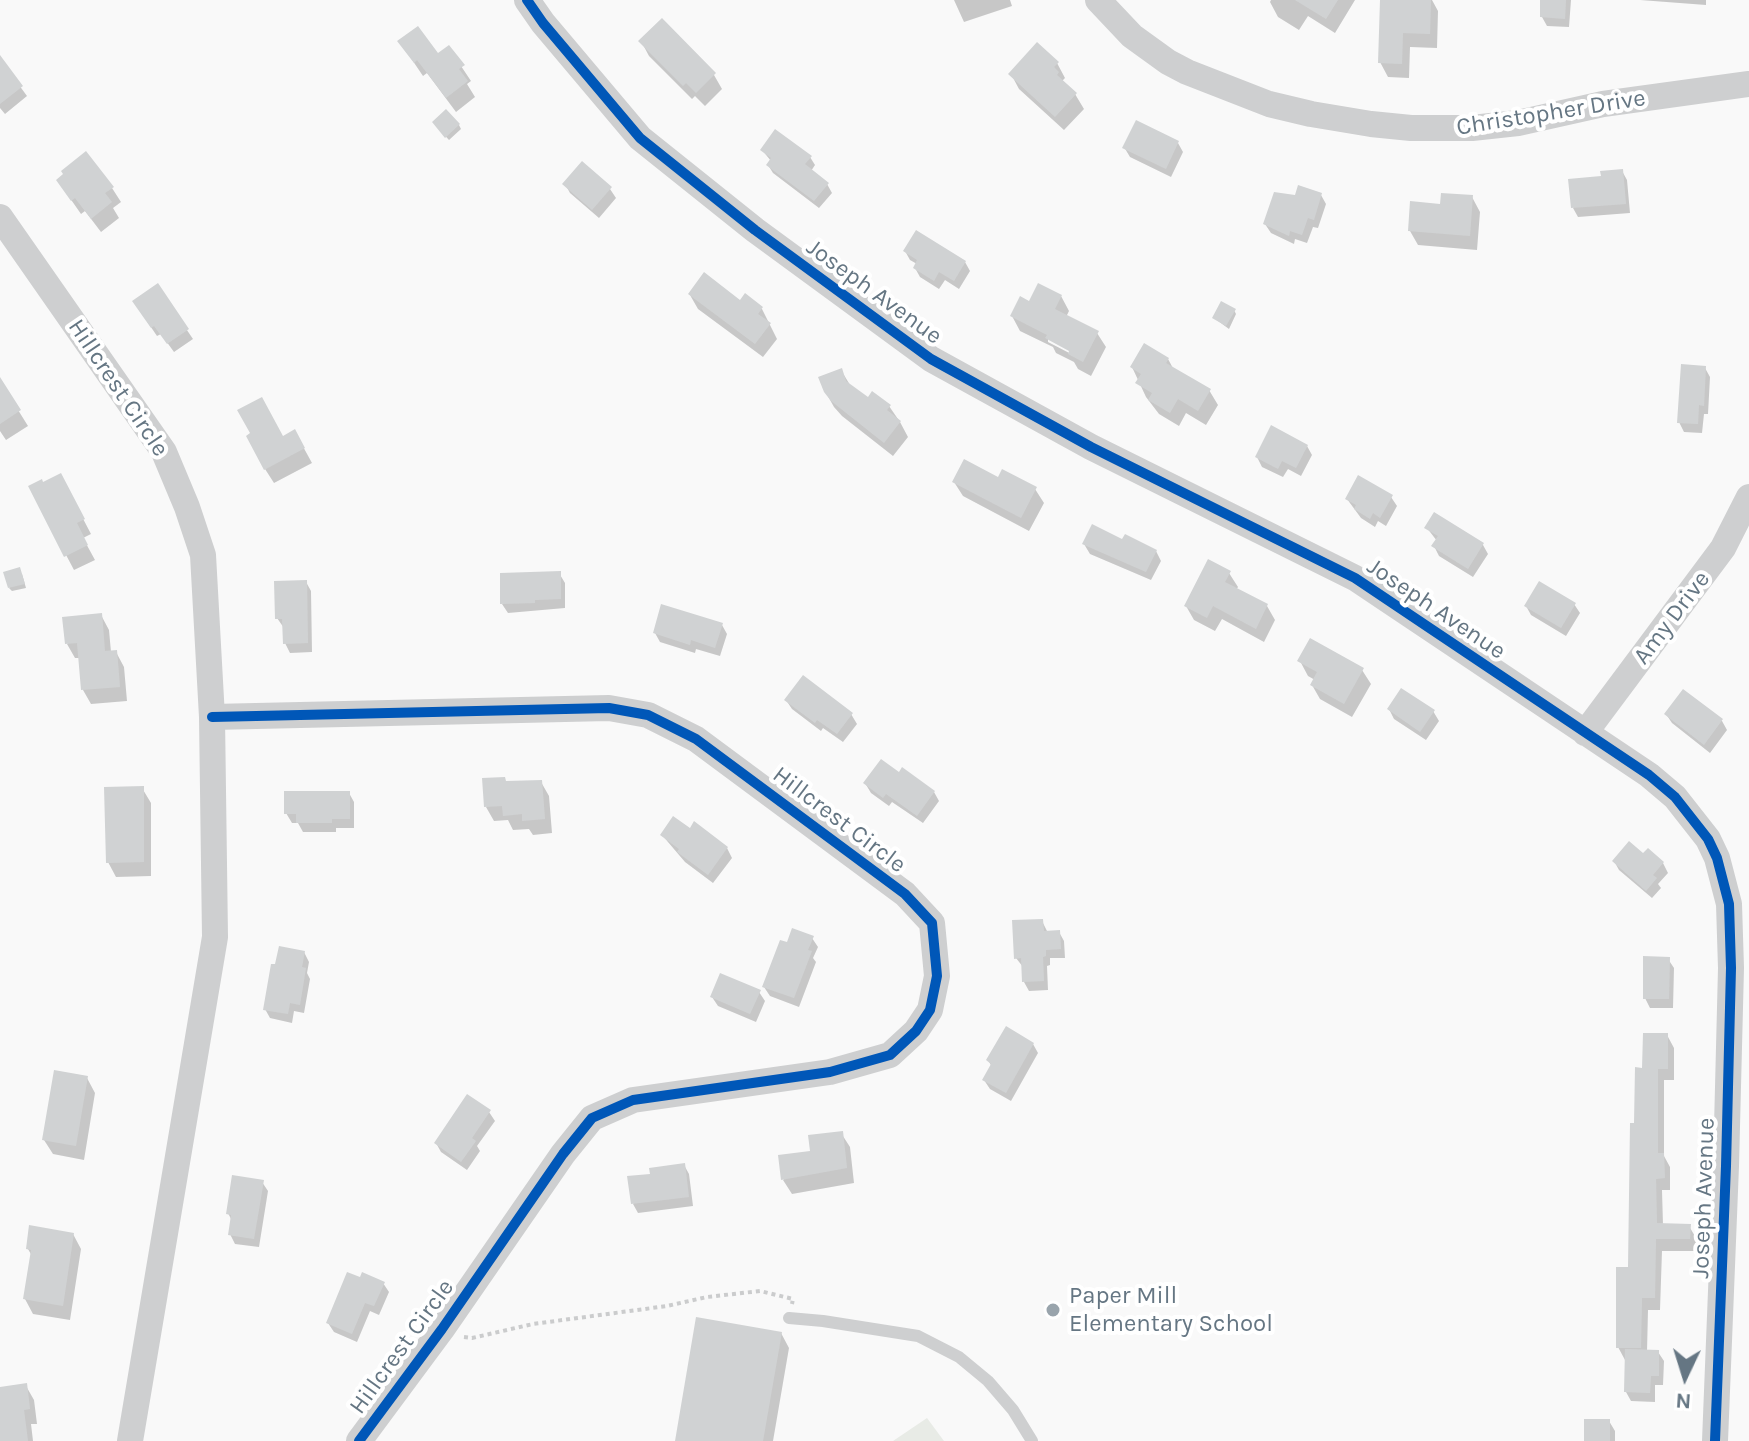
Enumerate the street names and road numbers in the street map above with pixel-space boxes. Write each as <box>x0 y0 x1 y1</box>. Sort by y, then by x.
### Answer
street label: Christopher Drive <box>1454 84 1648 142</box>
street label: Joseph Avenue <box>800 233 948 351</box>
street label: Hillcrest Circle <box>62 314 174 462</box>
street label: Joseph Avenue <box>1361 552 1511 666</box>
street label: Amy Drive <box>1628 566 1716 670</box>
street label: Hillcrest Circle <box>767 761 911 879</box>
street label: Joseph Avenue <box>1687 1117 1721 1279</box>
street label: Hillcrest Circle <box>344 1274 460 1420</box>

